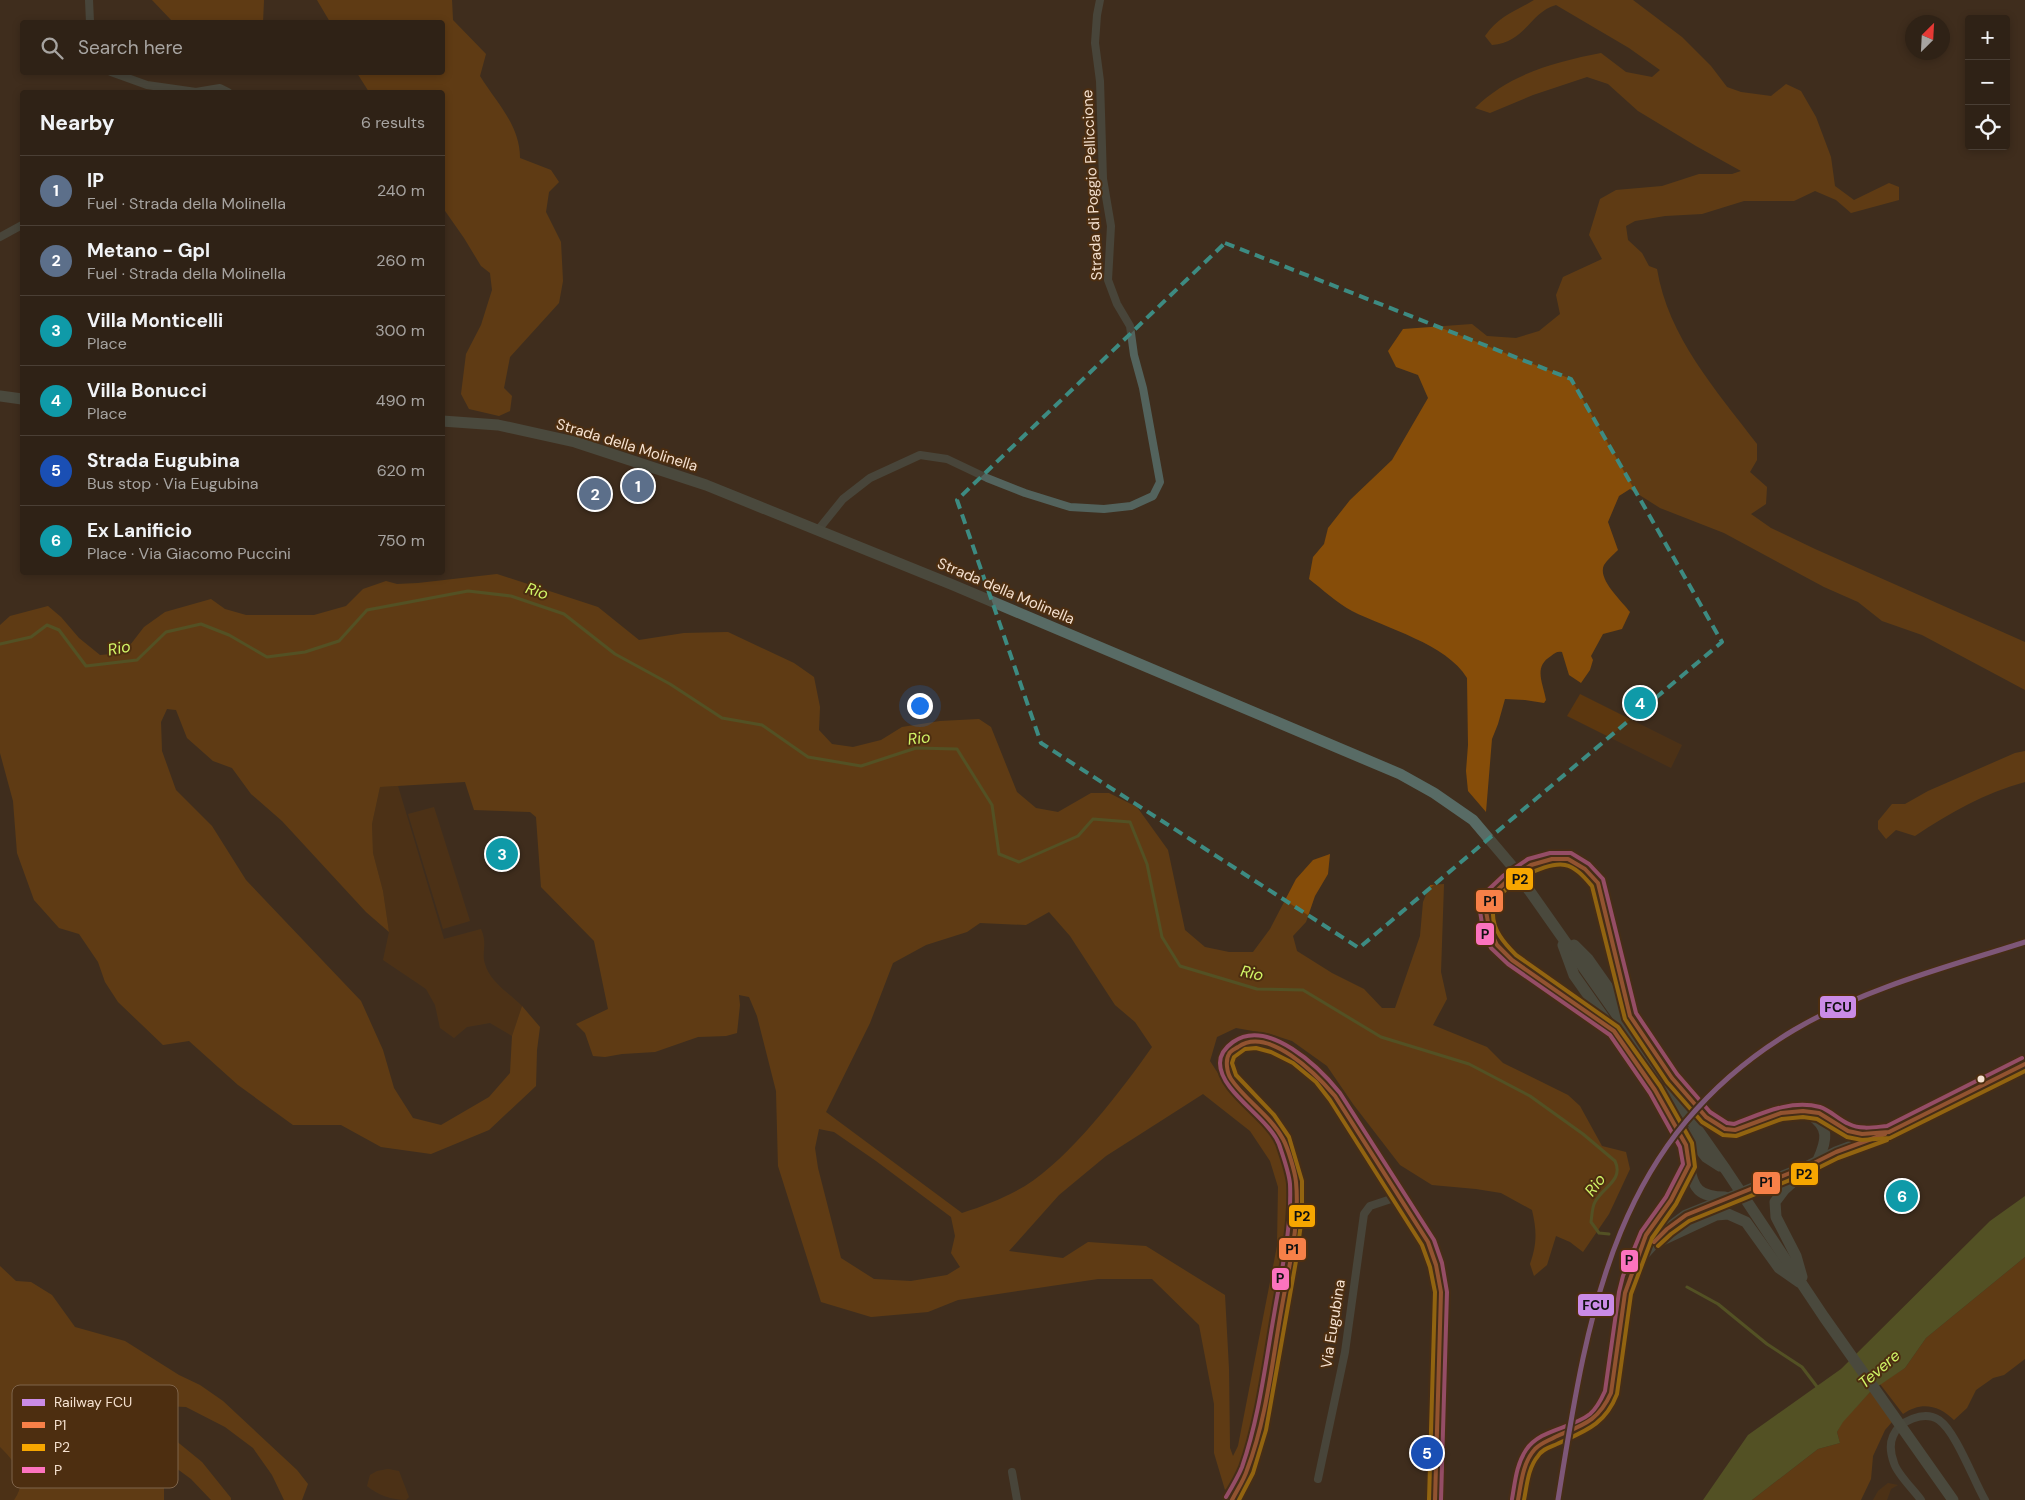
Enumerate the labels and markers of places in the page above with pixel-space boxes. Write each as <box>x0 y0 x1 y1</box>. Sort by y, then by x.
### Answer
pin: 1 <box>622 467 654 505</box>
pin: 2 <box>579 475 611 513</box>
pin: 4 <box>1624 684 1656 722</box>
pin: 3 <box>486 835 518 873</box>
unlabelled marker <box>1976 1074 1986 1084</box>
pin: 6 <box>1886 1177 1918 1215</box>
pin: 5 <box>1411 1434 1443 1472</box>

